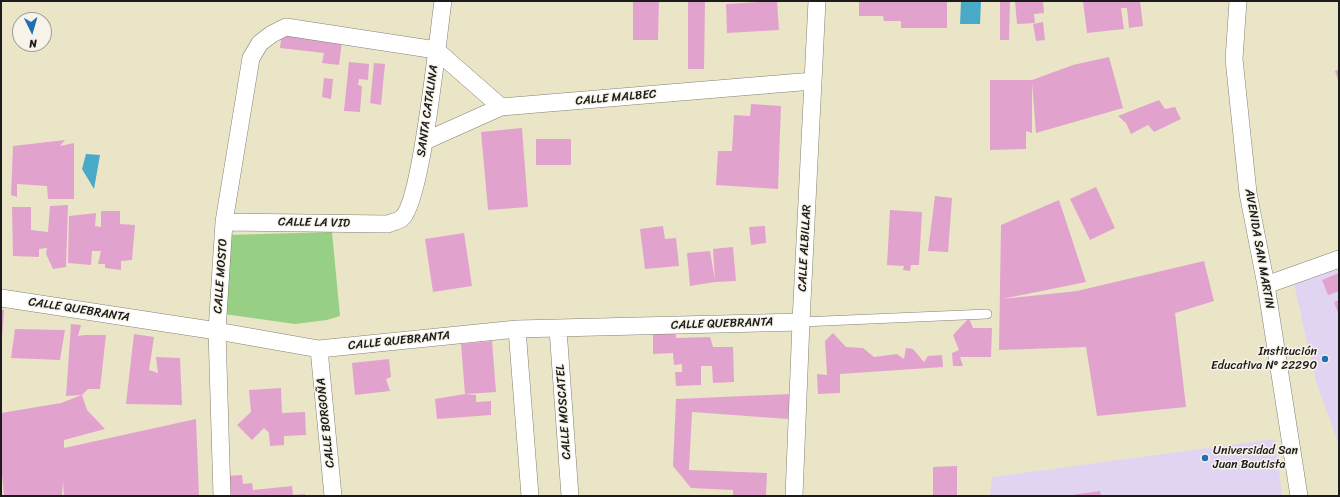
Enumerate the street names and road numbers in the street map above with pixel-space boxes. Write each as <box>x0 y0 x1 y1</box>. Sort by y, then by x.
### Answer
street label: SANTA CATALINA <box>414 64 442 158</box>
street label: CALLE MALBEC <box>575 87 657 109</box>
street label: AVENIDA SAN MARTIN <box>1241 188 1277 310</box>
street label: CALLE ALBILLAR <box>796 204 814 292</box>
street label: CALLE LA VID <box>278 215 350 231</box>
street label: CALLE MOSTO <box>211 238 231 314</box>
street label: CALLE QUEBRANTA <box>27 295 131 325</box>
street label: CALLE QUEBRANTA <box>671 315 773 333</box>
street label: CALLE QUEBRANTA <box>347 328 451 354</box>
street label: CALLE MOSCATEL <box>553 364 575 460</box>
street label: CALLE BORGOÑA <box>314 377 338 469</box>

